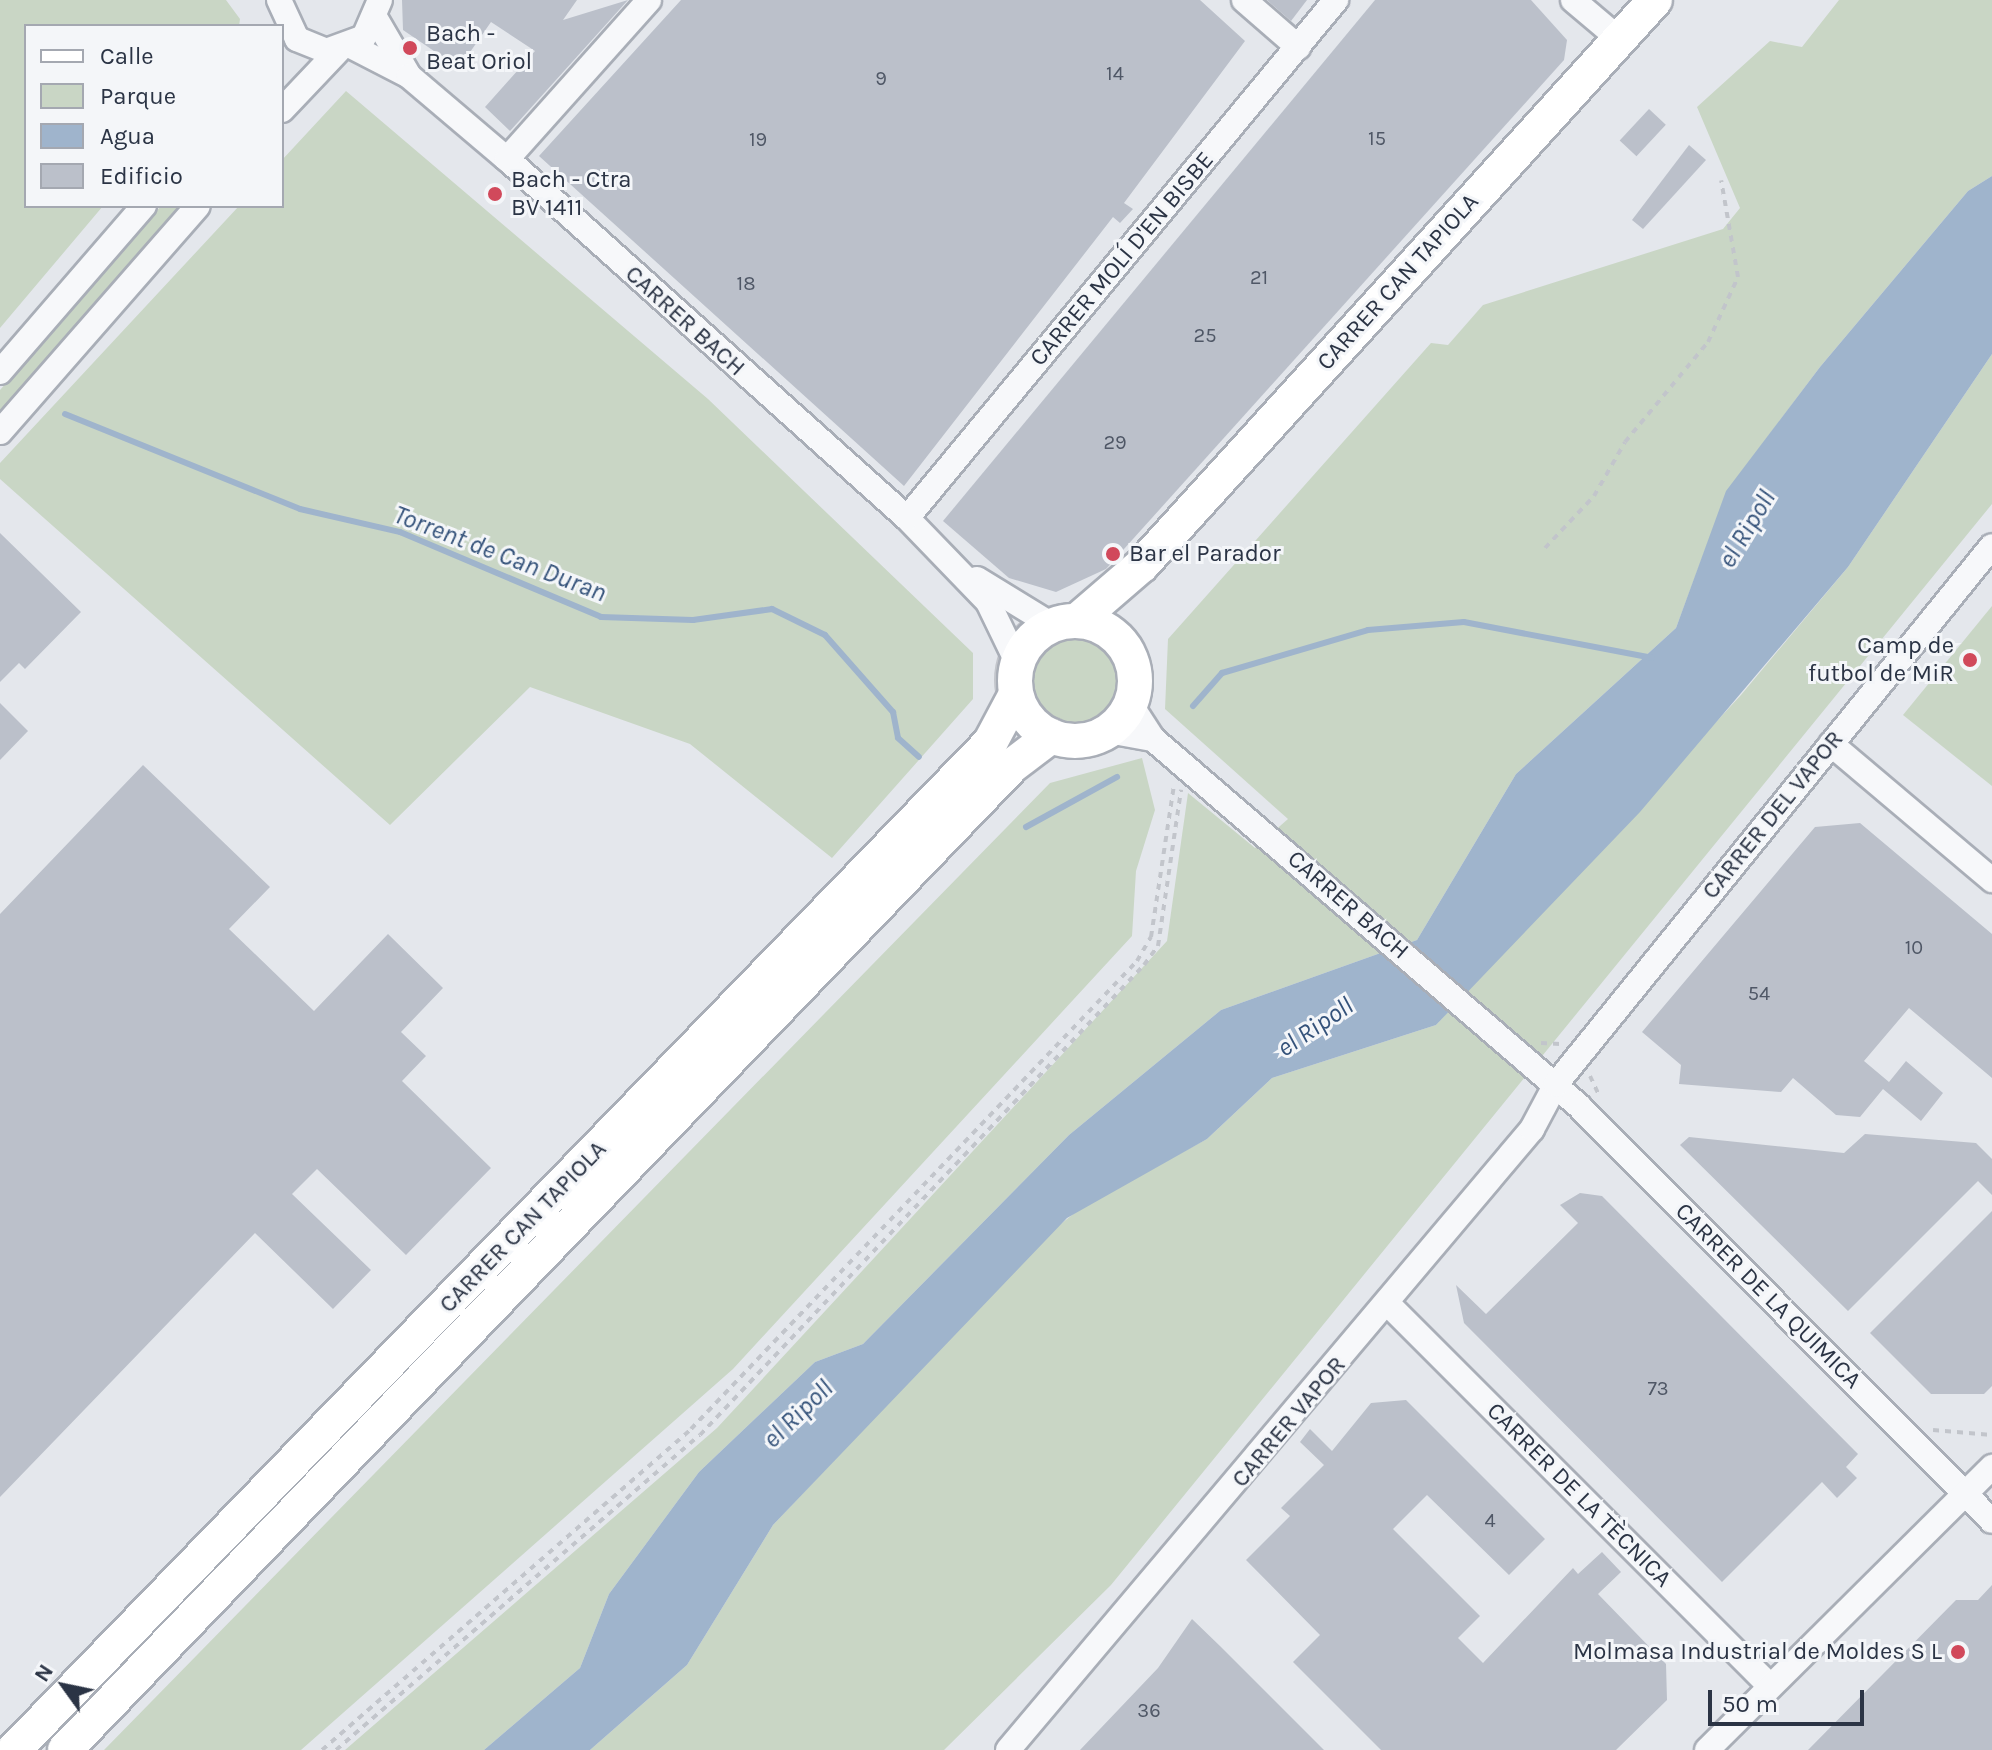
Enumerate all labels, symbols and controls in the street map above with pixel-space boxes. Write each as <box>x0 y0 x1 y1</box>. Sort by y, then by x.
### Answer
place label: Bach - Beat Oriol <box>426 20 532 76</box>
legend <box>24 24 284 208</box>
marker: Bach - Beat Oriol <box>401 39 419 57</box>
text: Calle <box>100 42 154 70</box>
house number: 14 <box>1106 61 1124 85</box>
house number: 9 <box>875 66 887 90</box>
text: Parque <box>100 82 176 110</box>
text: Agua <box>100 122 155 150</box>
house number: 15 <box>1368 126 1386 150</box>
house number: 19 <box>749 127 767 151</box>
street label: CARRER MOLÍ D'EN BISBE <box>1024 146 1220 372</box>
text: Edificio <box>100 162 183 190</box>
place label: Bach - Ctra BV 1411 <box>511 166 631 222</box>
marker: Bach - Ctra BV 1411 <box>486 185 504 203</box>
street label: CARRER CAN TAPIOLA <box>1311 188 1485 376</box>
street label: CARRER BACH <box>619 260 751 382</box>
house number: 21 <box>1250 265 1268 289</box>
house number: 18 <box>737 271 755 295</box>
house number: 25 <box>1194 323 1216 347</box>
house number: 29 <box>1103 430 1127 454</box>
water label: el Ripoll <box>1712 484 1782 574</box>
water label: Torrent de Can Duran <box>389 499 611 609</box>
place label: Bar el Parador <box>1129 540 1281 568</box>
marker: Bar el Parador <box>1104 545 1122 563</box>
place label: Camp de futbol de MiR <box>1808 632 1954 688</box>
marker: Camp de futbol de MiR <box>1961 651 1979 669</box>
street label: CARRER DEL VAPOR <box>1696 725 1850 905</box>
street label: CARRER BACH <box>1281 845 1415 965</box>
house number: 10 <box>1905 935 1923 959</box>
house number: 54 <box>1748 981 1770 1005</box>
water label: el Ripoll <box>1271 990 1359 1064</box>
street label: CARRER CAN TAPIOLA <box>434 1135 612 1319</box>
street label: CARRER DE LA QUIMICA <box>1669 1197 1867 1395</box>
street label: CARRER VAPOR <box>1226 1351 1352 1493</box>
water label: el Ripoll <box>756 1373 840 1455</box>
house number: 73 <box>1647 1376 1669 1400</box>
street label: CARRER DE LA TÈCNICA <box>1481 1397 1677 1593</box>
house number: 4 <box>1484 1508 1496 1532</box>
place label: Molmasa Industrial de Moldes S L <box>1573 1638 1942 1666</box>
marker: Molmasa Industrial de Moldes S L <box>1949 1643 1967 1661</box>
north arrow <box>24 1646 104 1726</box>
text: N <box>29 1659 59 1687</box>
scale bar <box>1712 1674 1868 1724</box>
text: 50 m <box>1722 1690 1778 1718</box>
house number: 36 <box>1137 1698 1161 1722</box>

